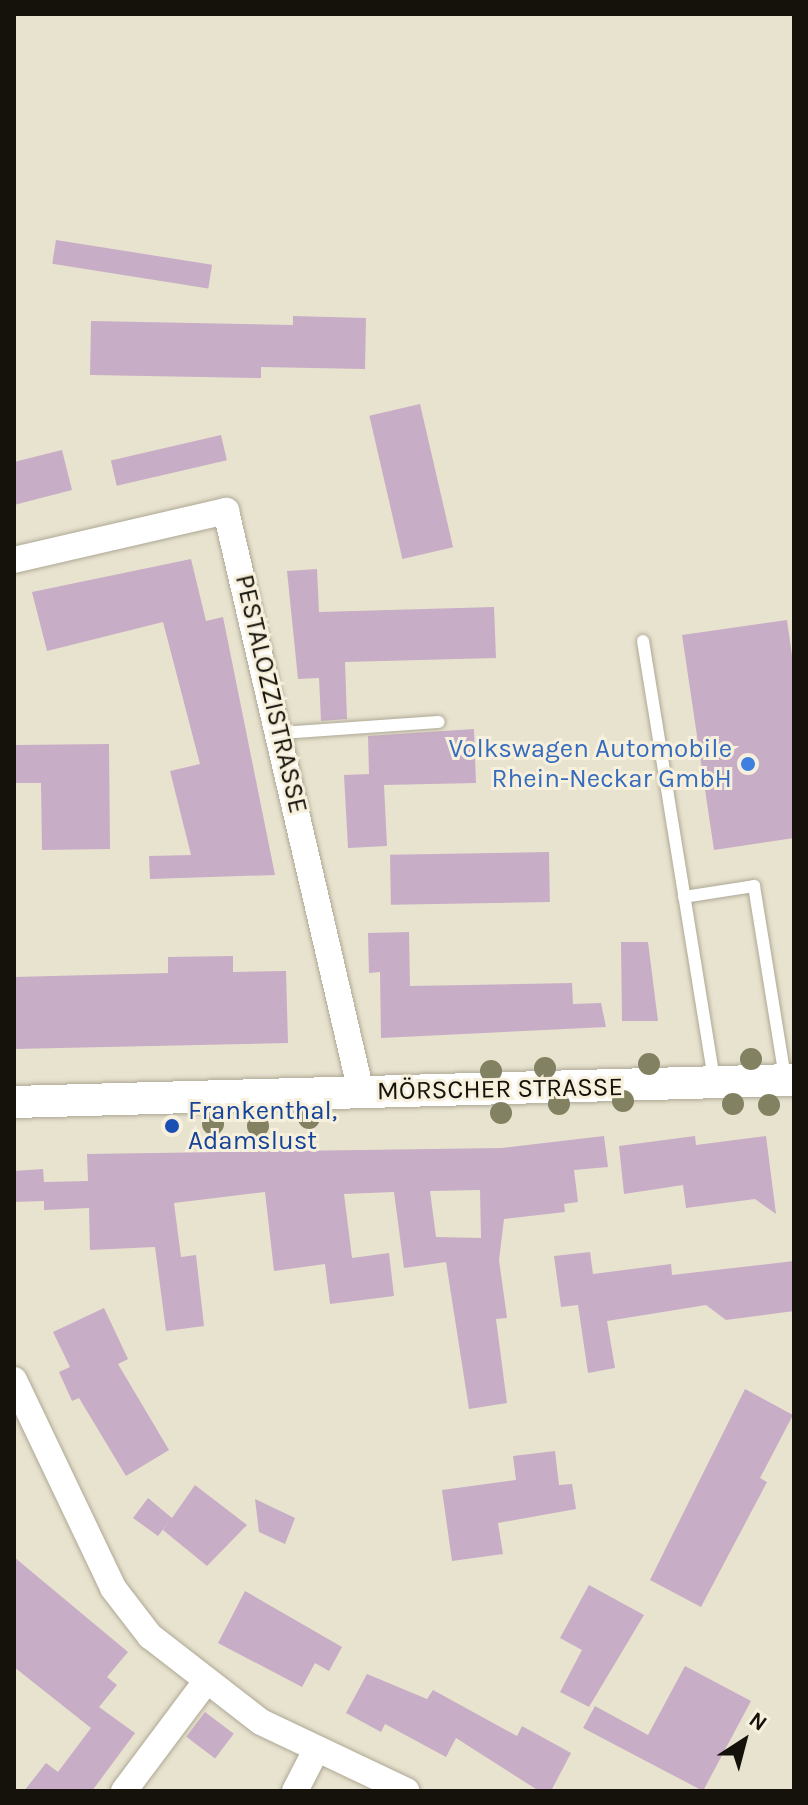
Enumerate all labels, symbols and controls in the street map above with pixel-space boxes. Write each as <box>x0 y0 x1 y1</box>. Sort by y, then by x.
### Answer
street label: PESTALOZZISTRASSE <box>228 572 314 816</box>
place label: Volkswagen Automobile Rhein-Neckar GmbH <box>448 733 732 794</box>
marker: Volkswagen Automobile Rhein-Neckar GmbH <box>739 755 757 773</box>
street label: MÖRSCHER STRASSE <box>377 1071 623 1107</box>
place label: Frankenthal, Adamslust <box>188 1095 337 1156</box>
marker: Frankenthal, Adamslust <box>163 1117 181 1135</box>
north arrow <box>704 1701 784 1781</box>
text: N <box>744 1706 772 1737</box>

